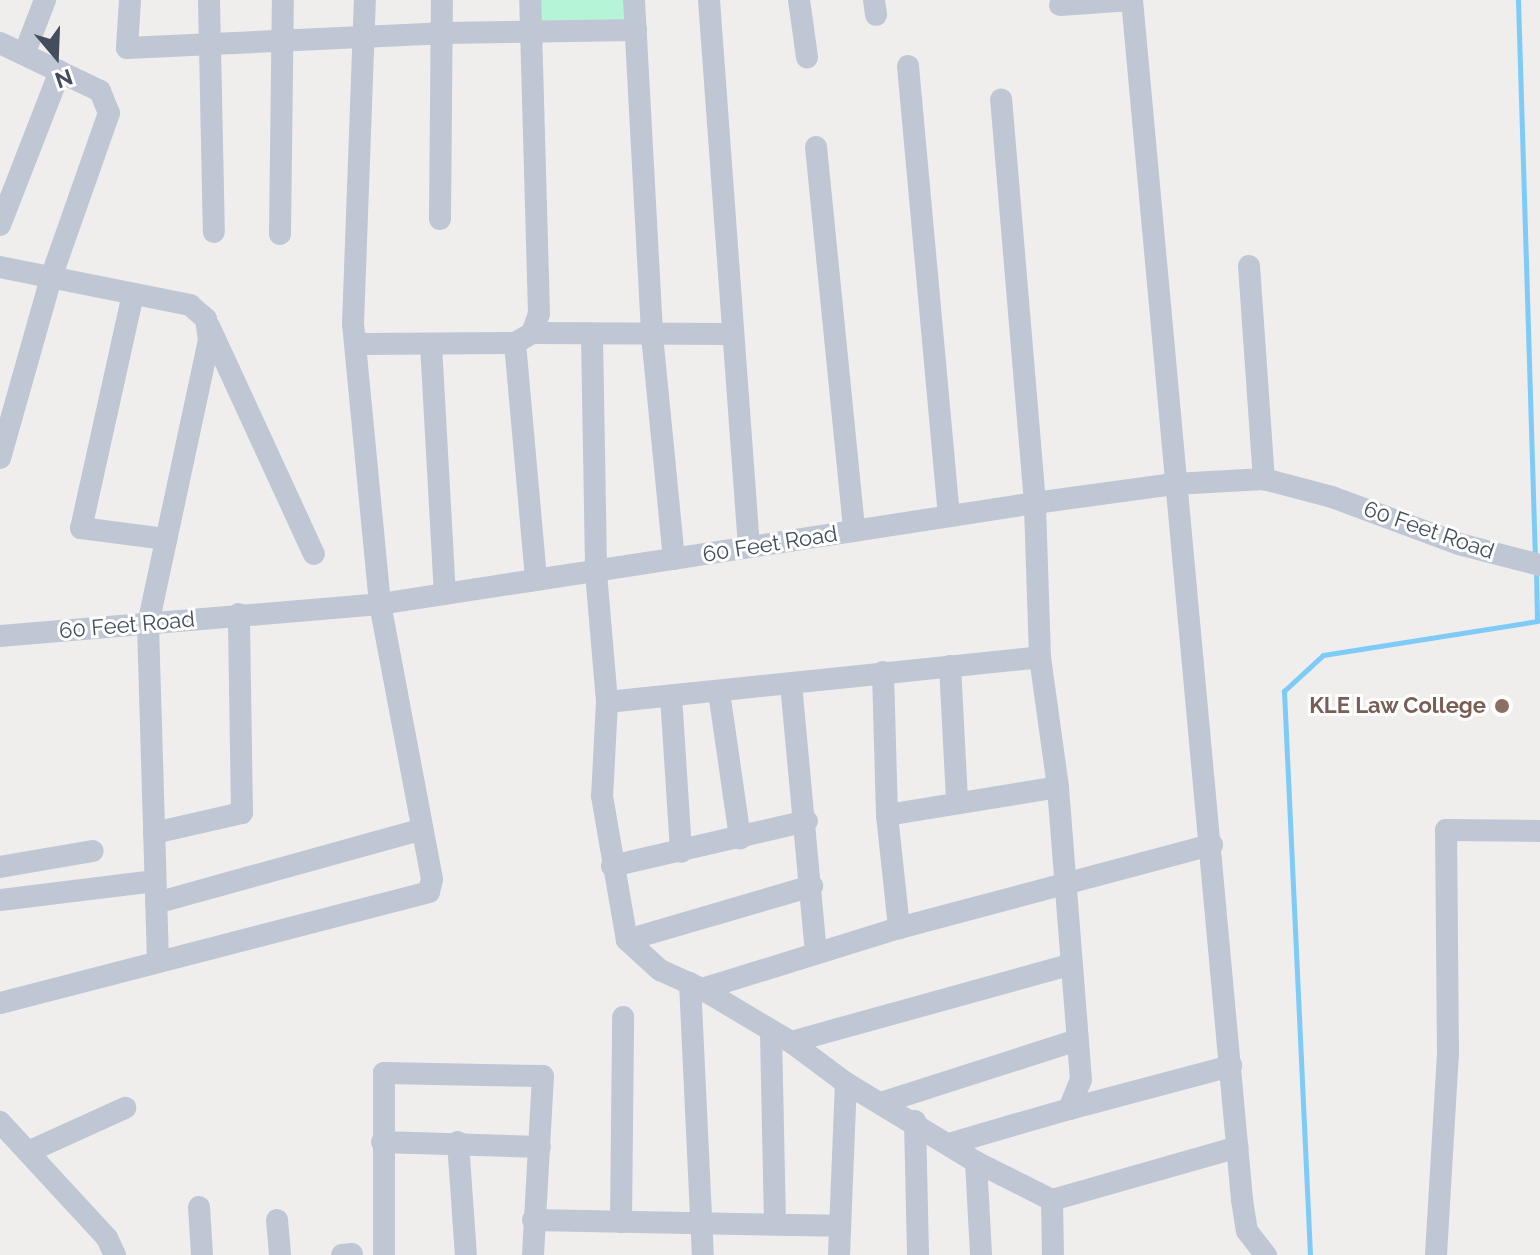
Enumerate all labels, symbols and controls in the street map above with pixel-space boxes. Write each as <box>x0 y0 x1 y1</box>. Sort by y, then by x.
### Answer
north arrow <box>16 16 96 96</box>
text: N <box>52 64 76 94</box>
street label: 60 Feet Road <box>1360 495 1498 565</box>
street label: 60 Feet Road <box>701 520 839 568</box>
street label: 60 Feet Road <box>58 606 196 644</box>
place label: KLE Law College <box>1309 693 1486 719</box>
marker: KLE Law College <box>1493 697 1511 715</box>

